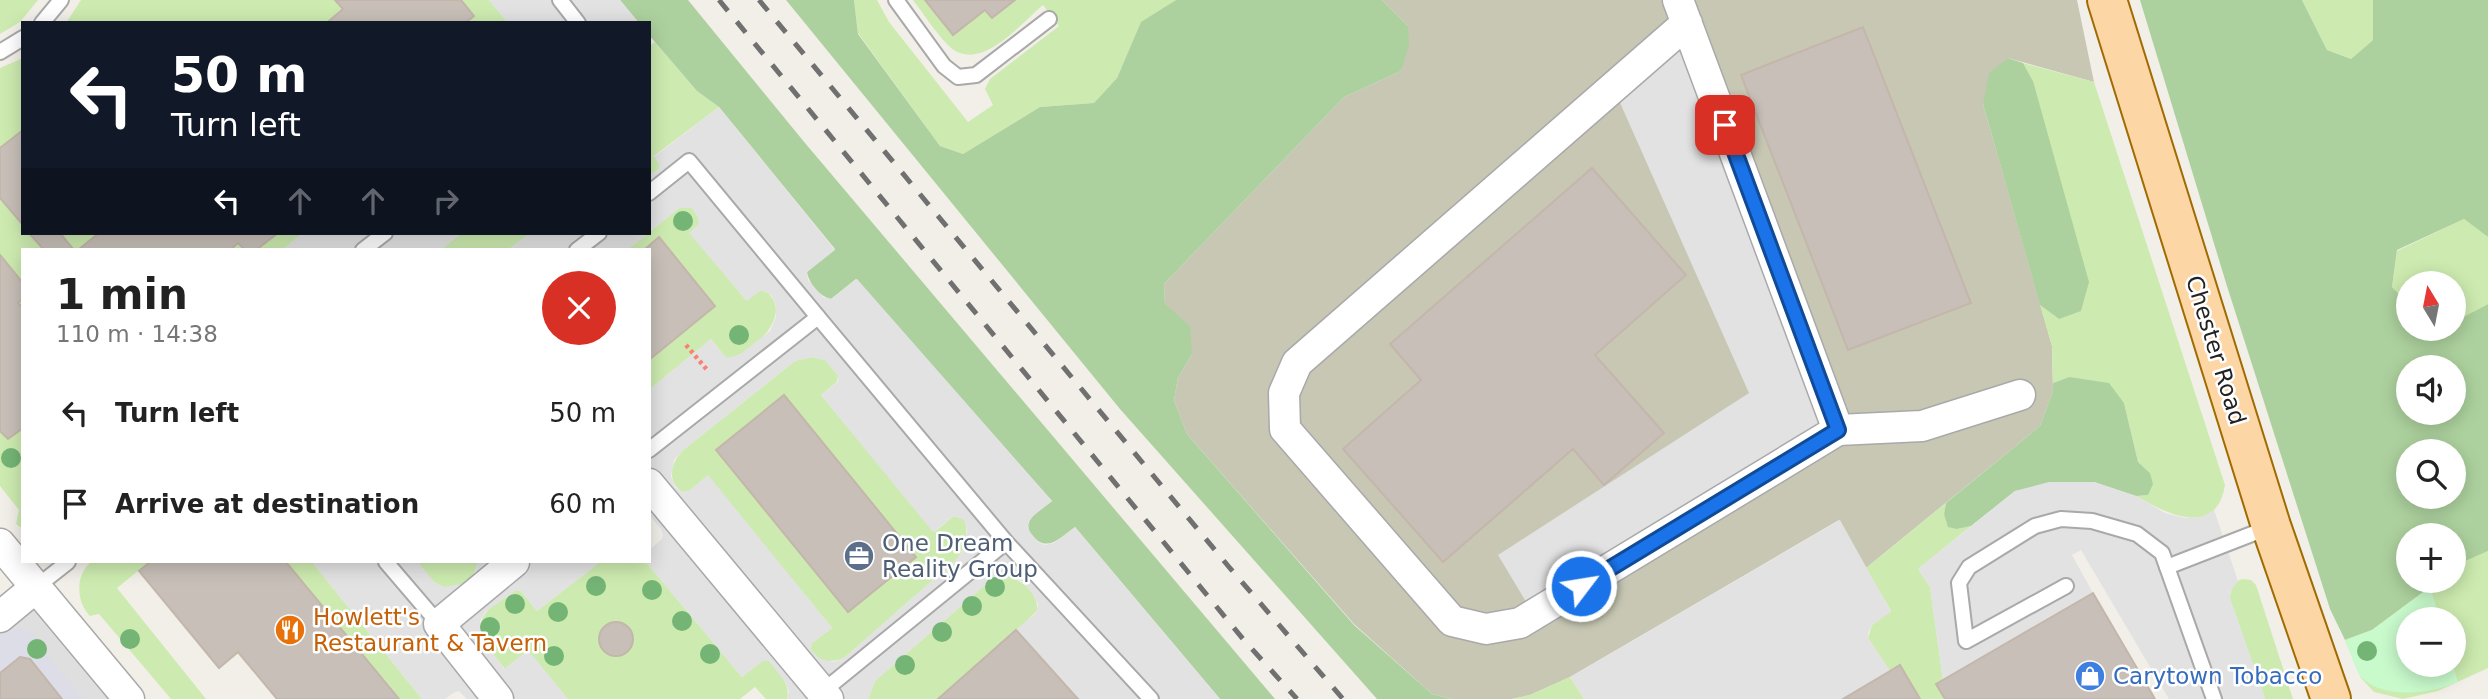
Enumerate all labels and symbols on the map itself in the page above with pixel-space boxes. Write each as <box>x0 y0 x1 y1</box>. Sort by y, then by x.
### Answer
pin <box>1695 95 1755 155</box>
north arrow <box>2396 271 2466 341</box>
street label: Chester Road <box>2181 272 2251 428</box>
place label: One Dream Reality Group <box>882 530 1038 582</box>
office icon: One Dream Reality Group <box>842 539 876 573</box>
position arrow <box>1544 549 1618 623</box>
place label: Howlett's Restaurant & Tavern <box>313 604 547 656</box>
restaurant icon: Howlett's Restaurant & Tavern <box>273 613 307 647</box>
shop icon: Carytown Tobacco <box>2073 659 2107 693</box>
place label: Carytown Tobacco <box>2113 663 2322 689</box>

